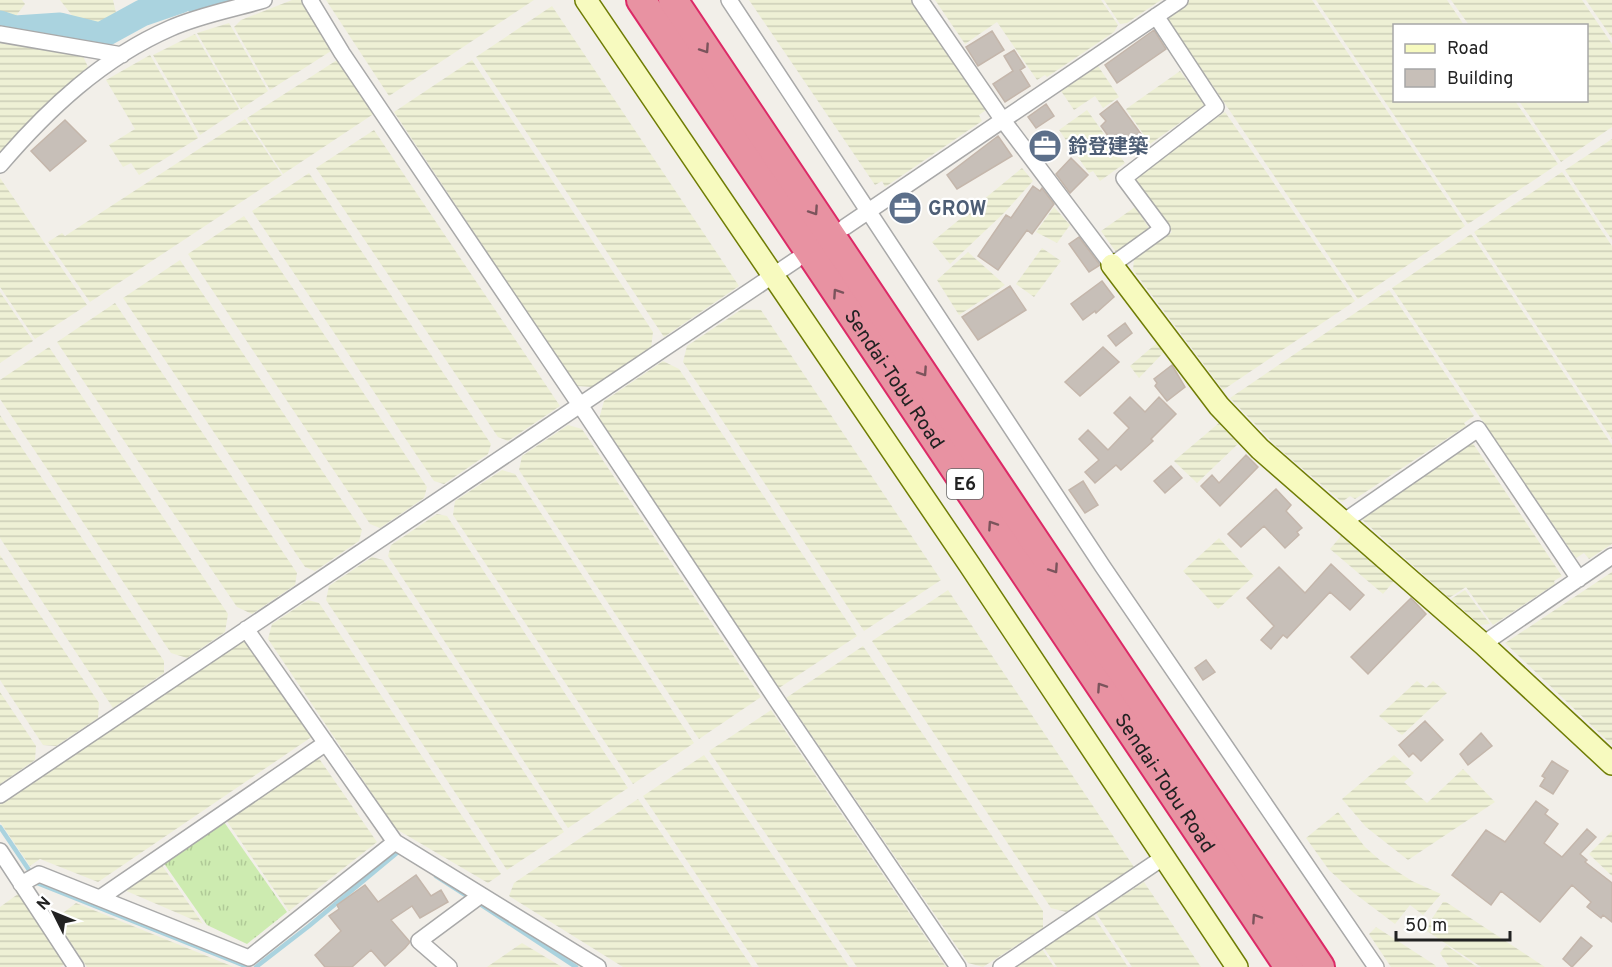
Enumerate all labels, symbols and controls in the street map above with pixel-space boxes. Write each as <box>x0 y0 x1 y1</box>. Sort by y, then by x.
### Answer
legend <box>1393 24 1588 102</box>
text: Road <box>1447 38 1489 61</box>
one-way arrow <box>698 42 709 53</box>
text: Building <box>1447 68 1513 91</box>
office icon: 鈴登建築 <box>1027 128 1063 164</box>
place label: 鈴登建築 <box>1068 135 1148 161</box>
office icon: GROW <box>887 190 923 226</box>
place label: GROW <box>928 197 986 223</box>
one-way arrow <box>807 204 818 215</box>
one-way arrow <box>833 289 844 300</box>
street label: Sendai-Tobu Road <box>837 305 949 455</box>
one-way arrow <box>915 366 926 377</box>
road number: E6 <box>947 469 983 499</box>
one-way arrow <box>989 520 1000 531</box>
one-way arrow <box>1047 563 1058 574</box>
one-way arrow <box>1097 682 1108 693</box>
street label: Sendai-Tobu Road <box>1108 709 1220 858</box>
north arrow <box>24 883 84 943</box>
text: N <box>33 893 56 915</box>
scale bar <box>1396 904 1510 942</box>
one-way arrow <box>1253 914 1264 925</box>
text: 50 m <box>1405 915 1447 938</box>

